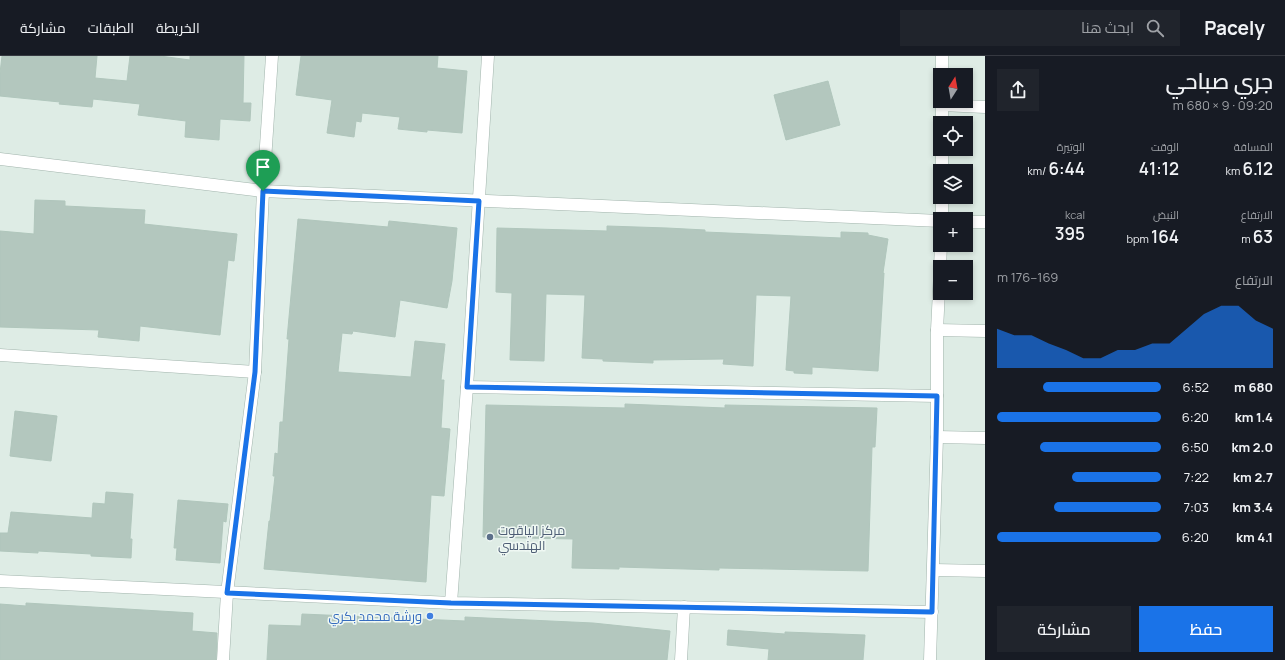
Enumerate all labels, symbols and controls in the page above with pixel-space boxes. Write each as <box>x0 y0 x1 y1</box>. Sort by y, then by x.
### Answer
search box <box>900 10 1180 46</box>
text: Pacely <box>1204 15 1265 41</box>
text: ابحث هنا <box>1081 17 1134 38</box>
icon: search <box>1144 17 1166 39</box>
text: مشاركة <box>20 18 66 37</box>
text: الطبقات <box>88 18 134 37</box>
text: الخريطة <box>156 18 200 37</box>
text: جري صباحي <box>1165 66 1273 96</box>
north arrow <box>933 68 973 108</box>
map controls <box>933 68 973 300</box>
button: share <box>997 69 1039 111</box>
text: 09:20 · 9 × 680 m <box>1173 96 1273 114</box>
button: locate <box>933 116 973 156</box>
text: الوتيرة <box>1057 139 1085 154</box>
text: الوقت <box>1151 139 1179 154</box>
text: المسافة <box>1234 139 1273 154</box>
pin <box>246 150 280 191</box>
icon: arrive <box>252 156 274 178</box>
text: 6:44 <box>1048 157 1085 180</box>
text: 41:12 <box>1139 157 1179 180</box>
text: 6.12 <box>1242 157 1273 180</box>
text: /km <box>1027 163 1048 178</box>
text: km <box>1225 163 1242 178</box>
button: layers <box>933 164 973 204</box>
text: kcal <box>1065 207 1085 222</box>
text: النبض <box>1153 207 1179 222</box>
text: الارتفاع <box>1241 207 1273 222</box>
button: + <box>933 212 973 252</box>
text: 395 <box>1055 222 1085 245</box>
text: 164 <box>1151 225 1179 248</box>
text: 63 <box>1253 225 1273 248</box>
text: bpm <box>1126 231 1151 246</box>
text: m <box>1241 231 1253 246</box>
button: − <box>933 260 973 300</box>
text: 169–176 m <box>997 268 1058 286</box>
text: الارتفاع <box>1235 271 1273 289</box>
text: 6:52 <box>1182 378 1209 396</box>
text: 680 m <box>1234 378 1273 396</box>
text: 6:20 <box>1182 408 1209 426</box>
text: 1.4 km <box>1235 408 1273 426</box>
text: 6:50 <box>1182 438 1209 456</box>
text: 2.0 km <box>1231 438 1273 456</box>
text: 7:22 <box>1184 468 1209 486</box>
text: 2.7 km <box>1233 468 1273 486</box>
text: 7:03 <box>1183 498 1209 516</box>
text: 3.4 km <box>1232 498 1273 516</box>
place label: مركز الياقوت الهندسي <box>498 521 565 556</box>
text: 6:20 <box>1182 528 1209 546</box>
text: 4.1 km <box>1236 528 1273 546</box>
marker: مركز الياقوت الهندسي <box>485 532 495 542</box>
button: مشاركة <box>997 606 1131 652</box>
button: حفظ <box>1139 606 1273 652</box>
place label: ورشة محمد بكري <box>329 607 422 627</box>
marker: ورشة محمد بكري <box>425 611 435 621</box>

